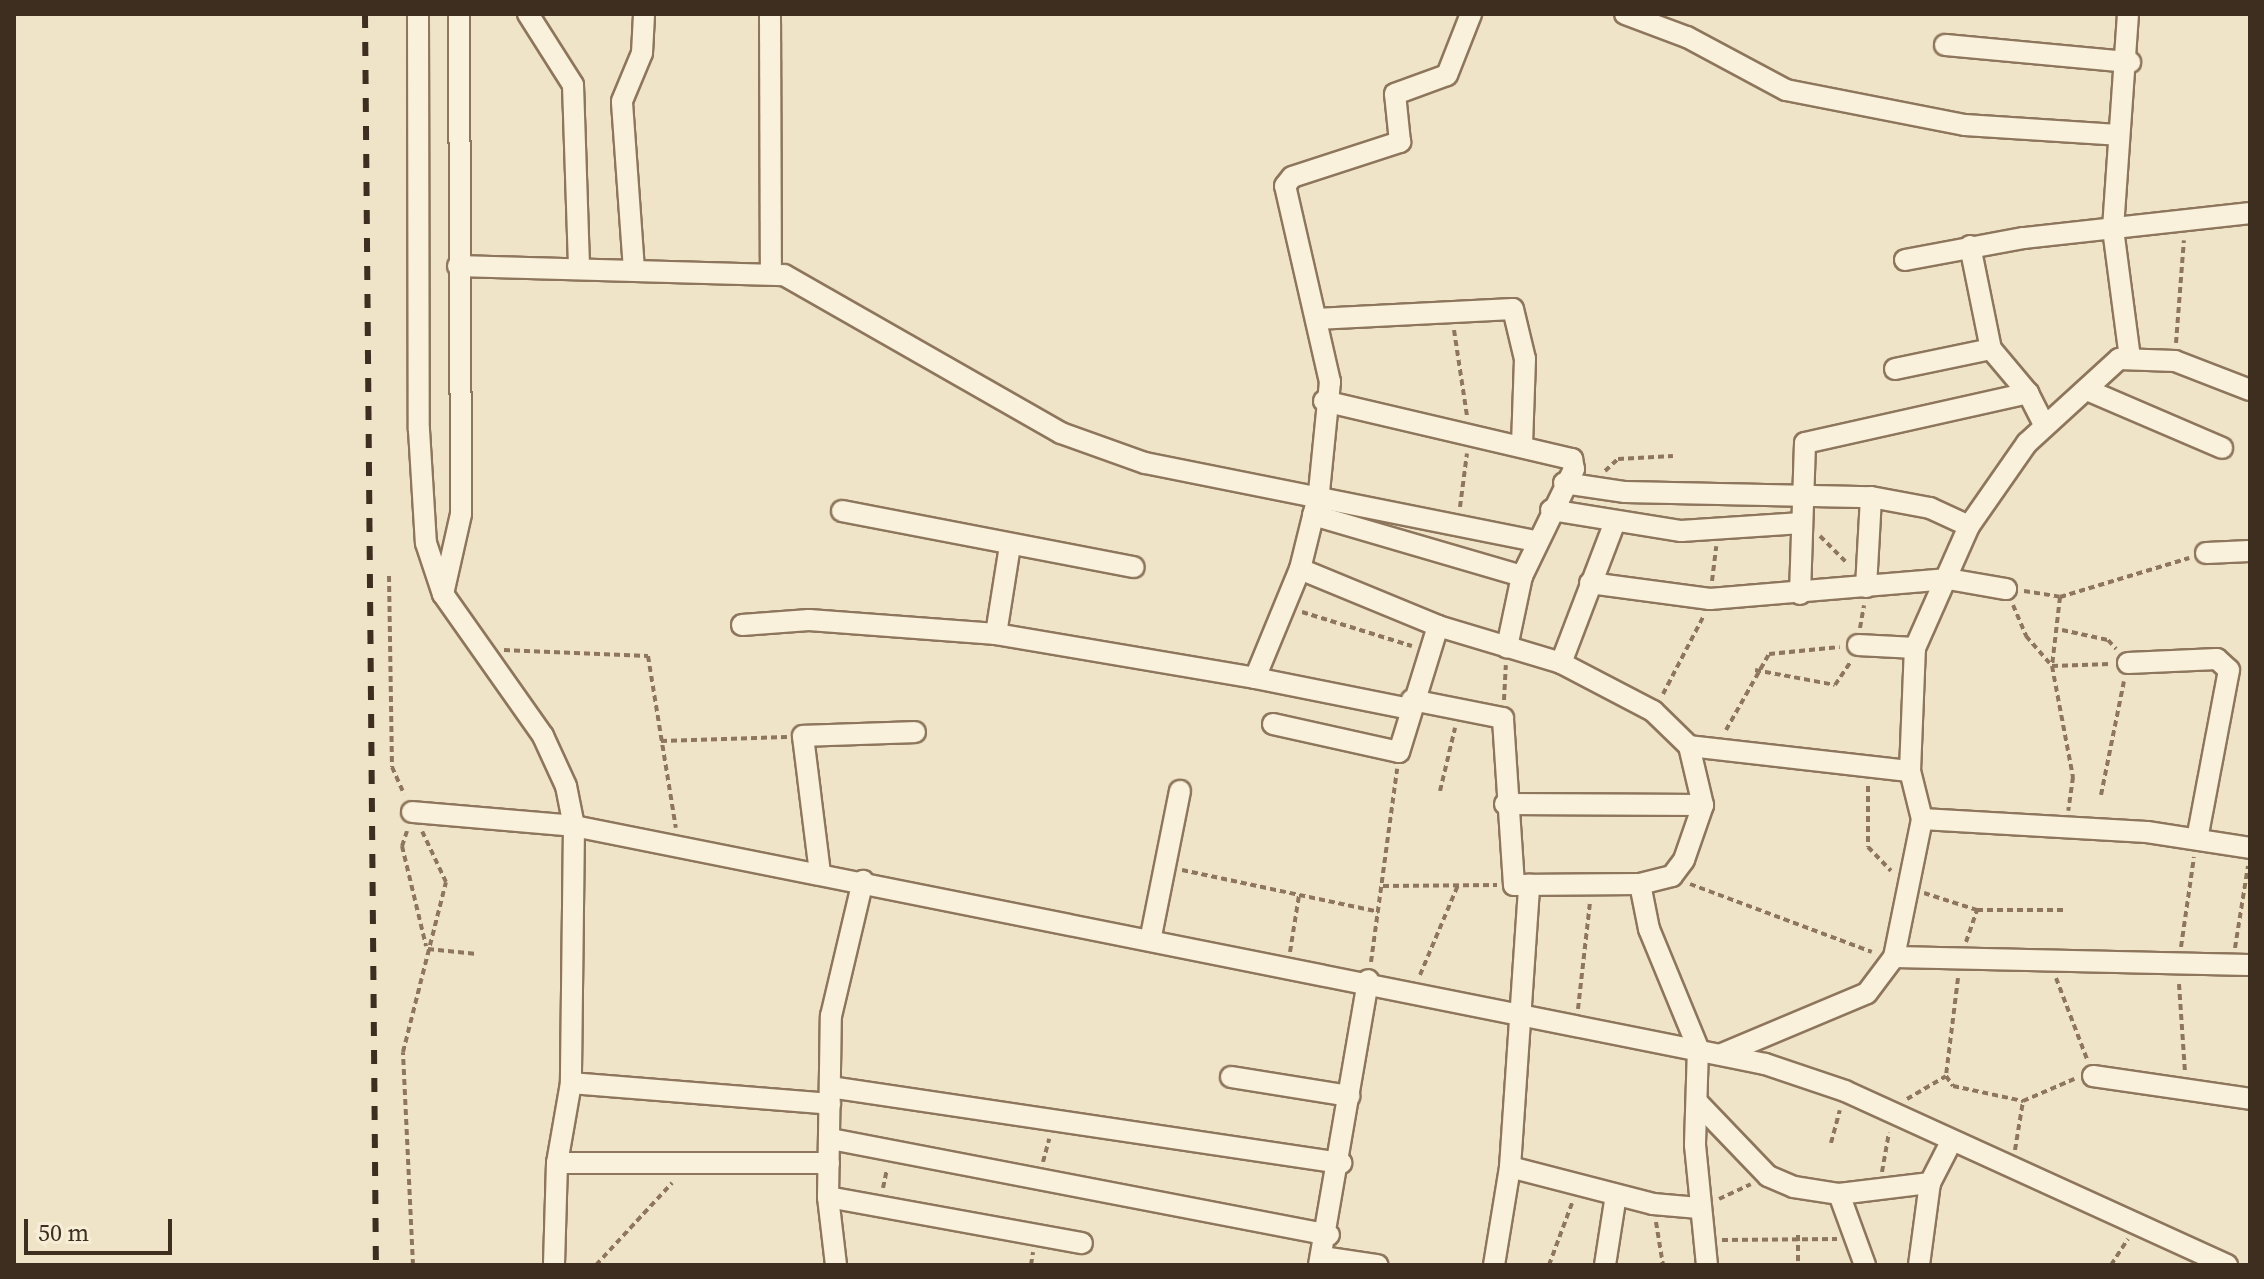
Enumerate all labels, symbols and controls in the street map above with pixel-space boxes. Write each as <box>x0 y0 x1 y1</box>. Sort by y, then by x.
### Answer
scale bar <box>28 1203 176 1253</box>
text: 50 m <box>38 1216 89 1249</box>

